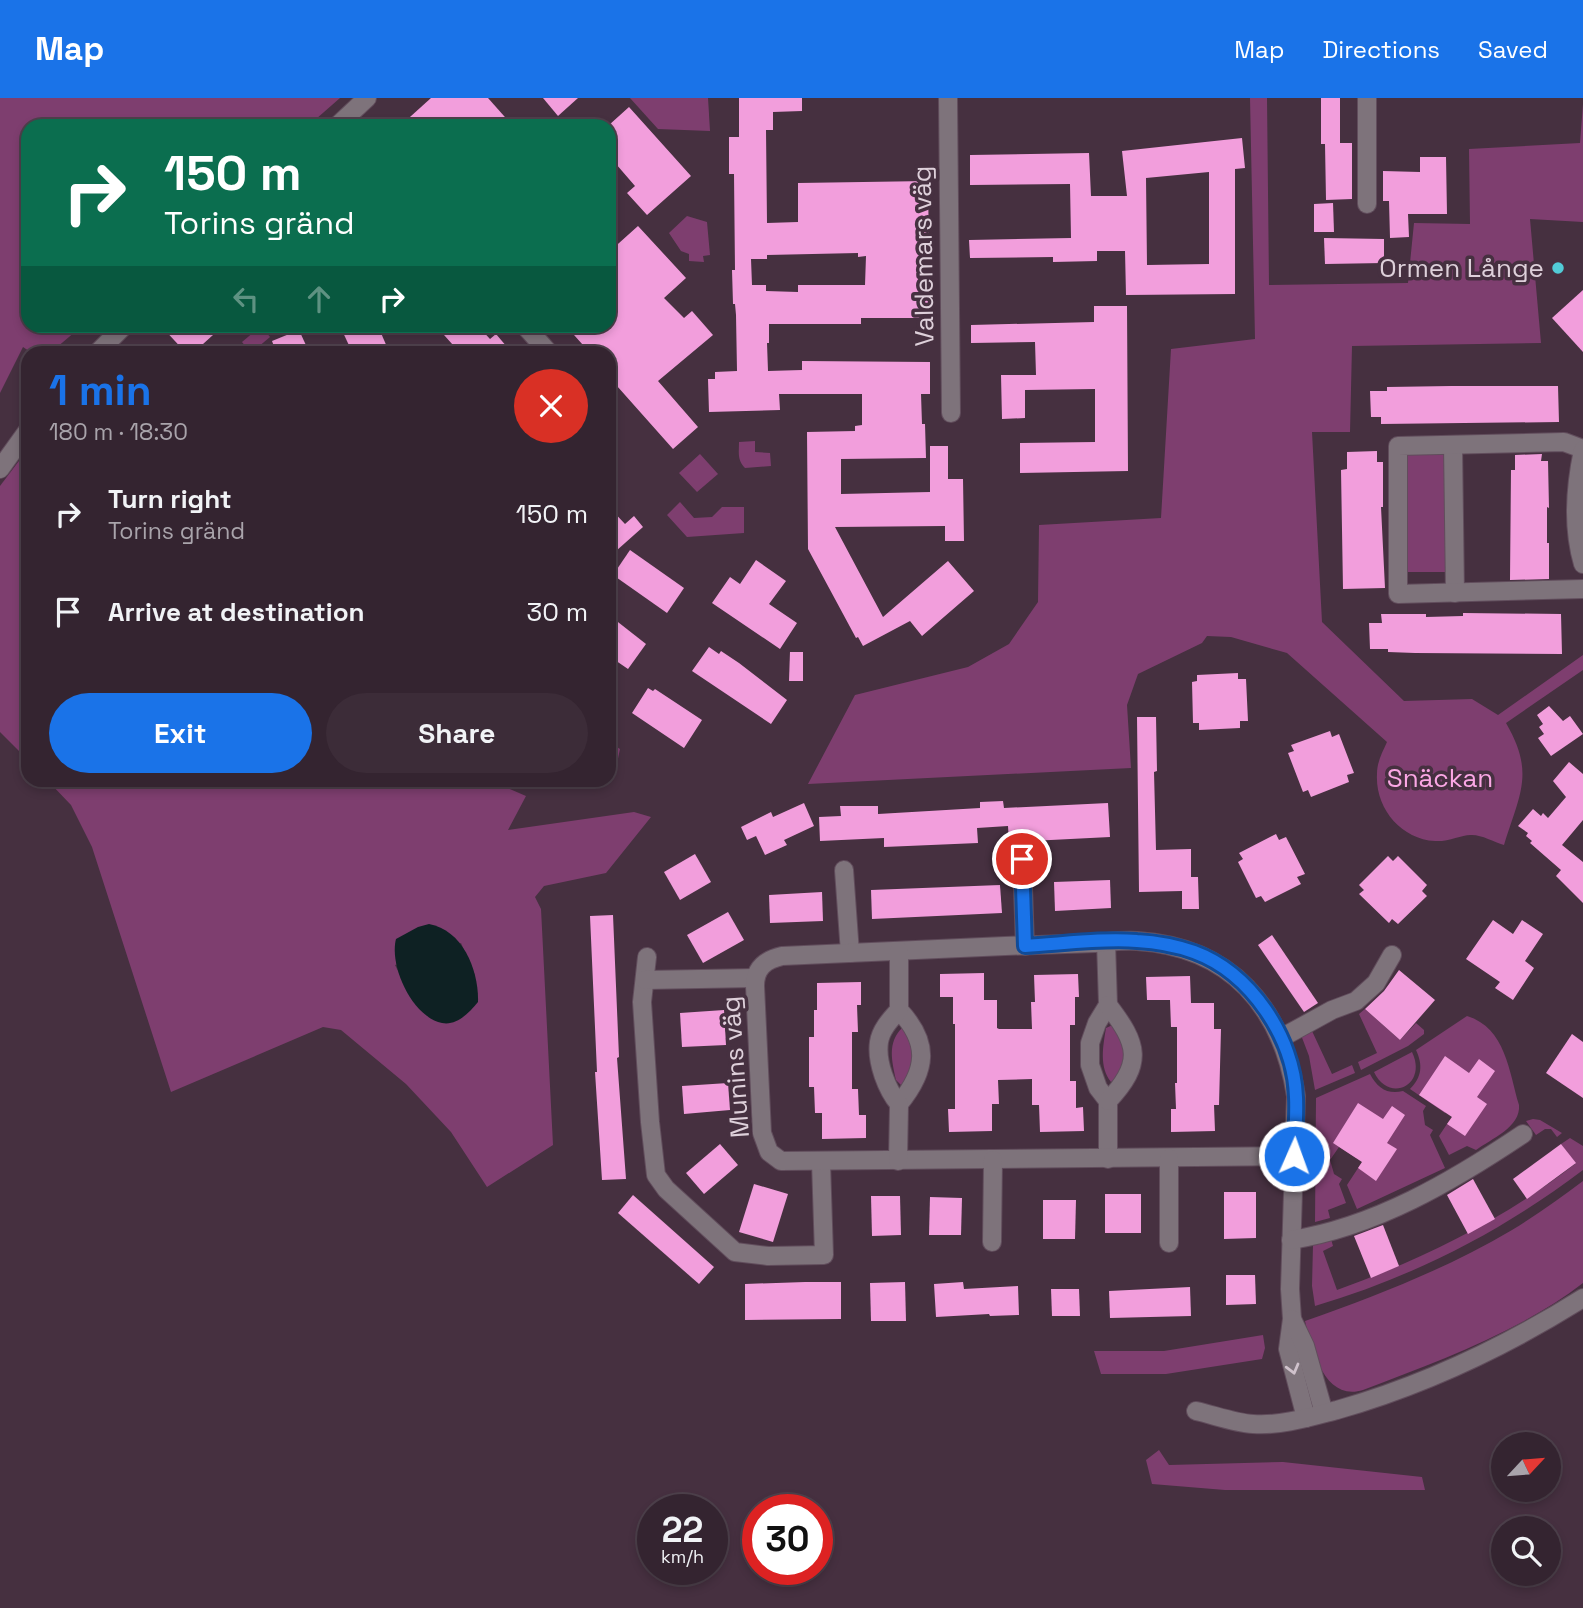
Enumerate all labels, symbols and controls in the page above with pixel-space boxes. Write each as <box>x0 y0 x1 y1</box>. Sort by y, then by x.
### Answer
text: Map <box>35 28 104 70</box>
text: Map <box>1234 34 1284 65</box>
text: Directions <box>1322 34 1440 65</box>
text: Saved <box>1478 34 1548 65</box>
text: 150 m <box>164 142 302 204</box>
icon: right <box>49 147 140 238</box>
street label: Valdemars väg <box>904 165 942 347</box>
text: Torins gränd <box>164 203 355 243</box>
place label: Ormen Långe <box>1379 251 1544 285</box>
marker: Ormen Långe <box>1550 260 1566 276</box>
icon: left <box>227 280 265 318</box>
icon: ahead <box>300 280 338 318</box>
icon: right <box>373 280 411 318</box>
text: 1 min <box>49 364 152 417</box>
button: close <box>514 369 588 443</box>
text: 180 m · 18:30 <box>49 417 188 447</box>
text: Turn right <box>108 482 232 516</box>
icon: right <box>49 495 87 533</box>
text: 150 m <box>516 497 588 531</box>
text: Torins gränd <box>108 516 245 546</box>
icon: arrive <box>49 593 87 631</box>
text: Arrive at destination <box>108 595 365 629</box>
text: 30 m <box>527 595 588 629</box>
button: Exit <box>49 693 312 773</box>
button: Share <box>326 693 588 773</box>
park label: Snäckan <box>1387 761 1493 795</box>
pin <box>992 829 1052 889</box>
icon: arrive <box>1003 840 1041 878</box>
street label: Munins väg <box>713 995 757 1139</box>
position arrow <box>1257 1119 1331 1193</box>
one-way arrow <box>1285 1363 1299 1375</box>
north arrow <box>1491 1432 1561 1502</box>
map controls <box>1491 1432 1561 1586</box>
speed limit sign: 30 <box>742 1494 833 1585</box>
text: 22 <box>662 1508 703 1552</box>
button: search <box>1491 1516 1561 1586</box>
text: km/h <box>661 1545 704 1568</box>

